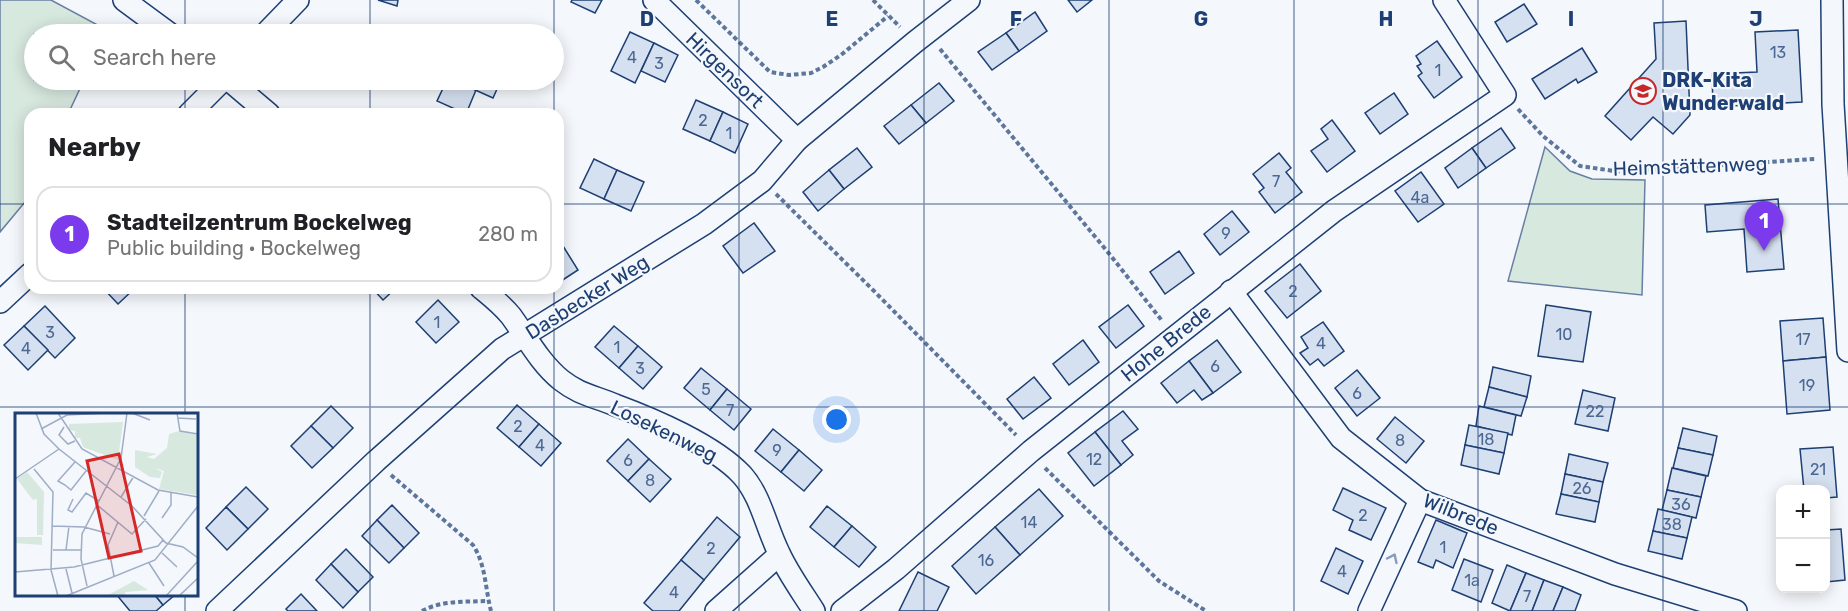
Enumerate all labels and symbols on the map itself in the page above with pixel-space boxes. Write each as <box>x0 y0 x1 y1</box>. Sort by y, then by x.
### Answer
text: D <box>640 7 654 31</box>
text: E <box>826 7 838 31</box>
text: F <box>1010 7 1022 31</box>
text: G <box>1194 7 1208 31</box>
text: H <box>1379 7 1393 31</box>
text: I <box>1568 7 1574 31</box>
text: J <box>1749 7 1763 31</box>
street label: Hirgensort <box>681 27 769 113</box>
house number: 13 <box>1770 43 1786 62</box>
house number: 4 <box>627 48 637 67</box>
house number: 3 <box>654 54 664 73</box>
house number: 1 <box>1435 61 1441 80</box>
place label: DRK-Kita Wunderwald <box>1662 68 1784 115</box>
school or university icon: DRK-Kita Wunderwald <box>1628 76 1658 106</box>
house number: 2 <box>698 111 708 130</box>
house number: 1 <box>726 124 732 143</box>
street label: Heimstättenweg <box>1612 151 1768 181</box>
house number: 7 <box>1272 172 1280 191</box>
house number: 4a <box>1411 188 1429 207</box>
pin: 1 <box>1744 202 1784 251</box>
house number: 9 <box>1221 224 1231 243</box>
street label: Dasbecker Weg <box>521 250 653 344</box>
house number: 2 <box>1288 282 1298 301</box>
street label: Hohe Brede <box>1116 299 1216 387</box>
house number: 1 <box>434 313 440 332</box>
house number: 3 <box>45 323 55 342</box>
house number: 10 <box>1555 325 1573 344</box>
house number: 17 <box>1795 330 1811 349</box>
house number: 4 <box>1316 334 1326 353</box>
house number: 1 <box>614 338 620 357</box>
house number: 4 <box>21 339 31 358</box>
house number: 6 <box>1210 357 1220 376</box>
house number: 3 <box>635 359 645 378</box>
house number: 19 <box>1799 376 1815 395</box>
house number: 5 <box>701 380 711 399</box>
house number: 6 <box>1352 384 1362 403</box>
street label: Losekenweg <box>607 395 721 467</box>
house number: 7 <box>726 401 734 420</box>
house number: 22 <box>1586 402 1604 421</box>
your location <box>822 405 851 434</box>
inset map <box>15 413 198 596</box>
house number: 2 <box>513 417 523 436</box>
house number: 18 <box>1477 430 1495 449</box>
house number: 8 <box>1395 431 1405 450</box>
house number: 4 <box>535 436 545 455</box>
house number: 9 <box>772 441 782 460</box>
house number: 12 <box>1086 450 1102 469</box>
house number: 6 <box>623 451 633 470</box>
house number: 21 <box>1810 460 1826 479</box>
house number: 8 <box>645 471 655 490</box>
house number: 26 <box>1572 479 1592 498</box>
street label: Wilbrede <box>1420 488 1502 540</box>
house number: 36 <box>1671 495 1691 514</box>
house number: 2 <box>1358 506 1368 525</box>
house number: 14 <box>1021 513 1037 532</box>
house number: 38 <box>1662 515 1682 534</box>
house number: 1 <box>1440 538 1446 557</box>
house number: 2 <box>706 539 716 558</box>
house number: 16 <box>978 551 995 570</box>
one-way arrow <box>1386 553 1398 564</box>
house number: 4 <box>1337 562 1347 581</box>
house number: 1a <box>1464 571 1480 590</box>
house number: 4 <box>669 583 679 602</box>
house number: 7 <box>1523 587 1531 606</box>

